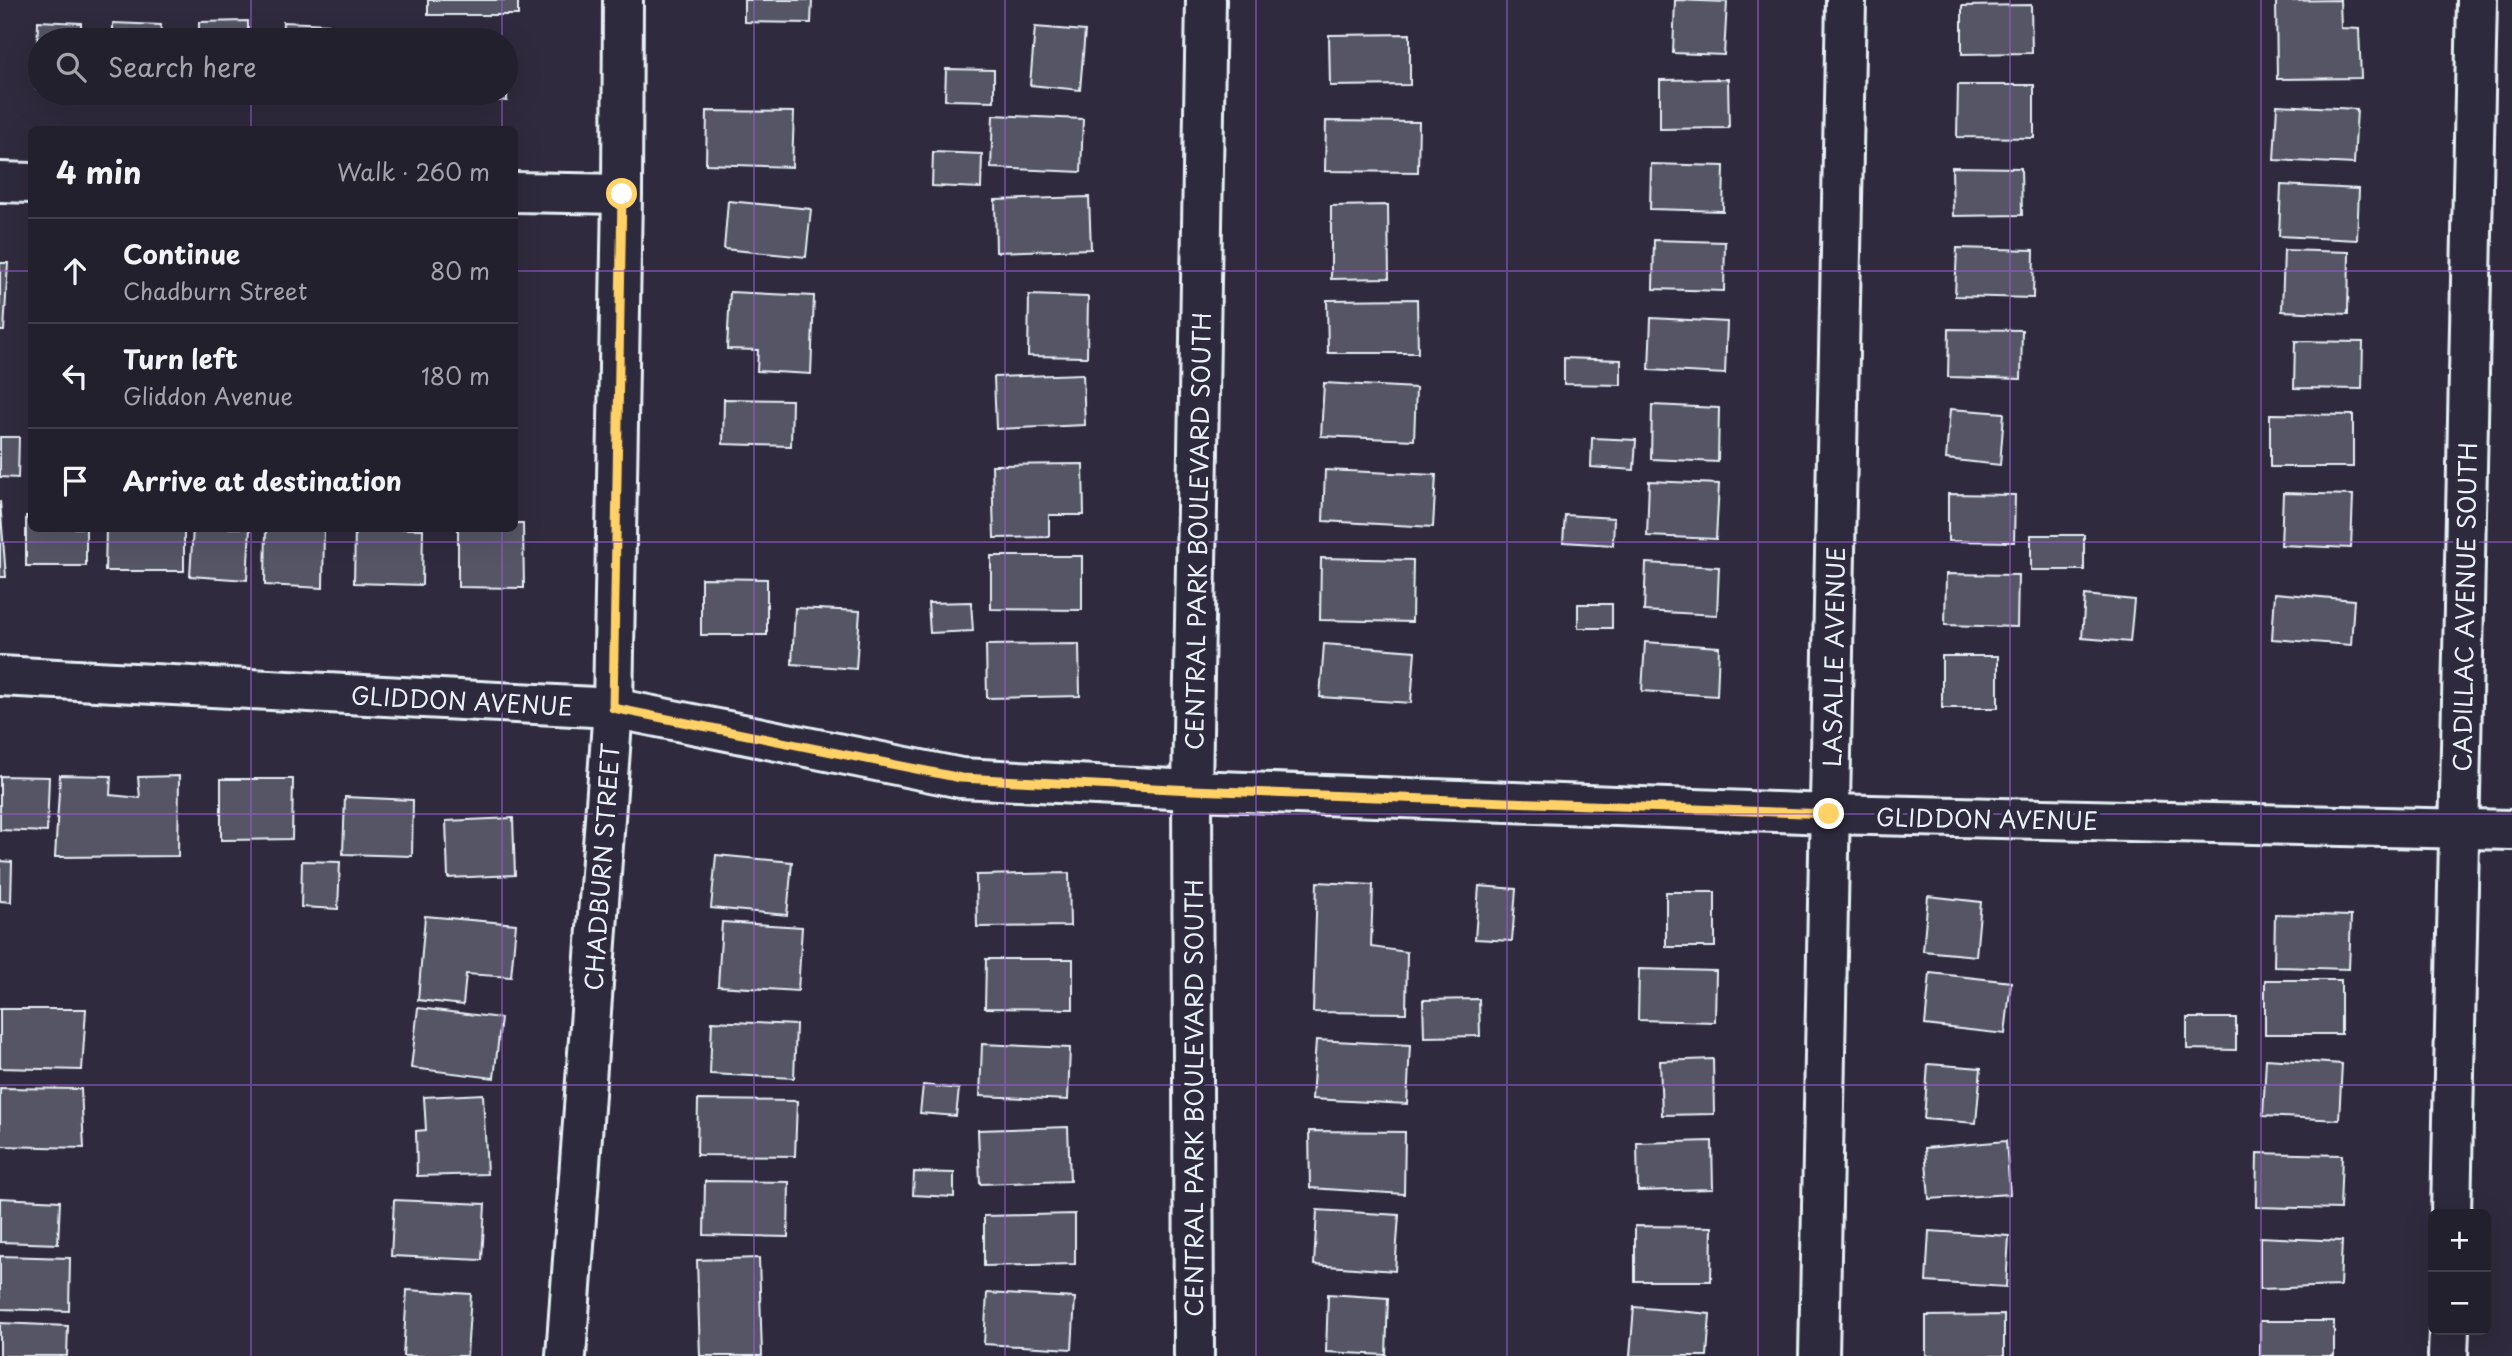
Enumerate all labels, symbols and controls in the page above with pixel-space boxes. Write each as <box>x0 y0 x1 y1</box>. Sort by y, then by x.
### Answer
search box <box>28 28 518 105</box>
text: Search here <box>108 47 257 86</box>
icon: search <box>52 48 90 86</box>
text: 4 min <box>56 149 142 194</box>
text: Walk · 260 m <box>337 154 490 189</box>
route start <box>606 178 637 209</box>
text: Continue <box>123 234 240 273</box>
icon: ahead <box>56 252 94 290</box>
text: 80 m <box>430 253 490 288</box>
text: Chadburn Street <box>123 273 307 308</box>
street label: CENTRAL PARK BOULEVARD SOUTH <box>1175 312 1219 750</box>
text: Turn left <box>123 339 238 378</box>
icon: left <box>56 357 94 395</box>
text: 180 m <box>421 358 490 393</box>
text: Gliddon Avenue <box>123 378 293 413</box>
street label: CADILLAC AVENUE SOUTH <box>2443 442 2485 772</box>
text: Arrive at destination <box>123 461 402 500</box>
icon: arrive <box>56 462 94 500</box>
street label: LASALLE AVENUE <box>1813 547 1853 767</box>
street label: GLIDDON AVENUE <box>350 676 574 724</box>
street label: CHADBURN STREET <box>574 742 628 992</box>
route end <box>1813 798 1844 829</box>
street label: GLIDDON AVENUE <box>1876 798 2098 838</box>
street label: CENTRAL PARK BOULEVARD SOUTH <box>1175 879 1211 1317</box>
map controls <box>2428 1209 2491 1335</box>
button: + <box>2428 1209 2491 1272</box>
button: − <box>2428 1272 2491 1335</box>

